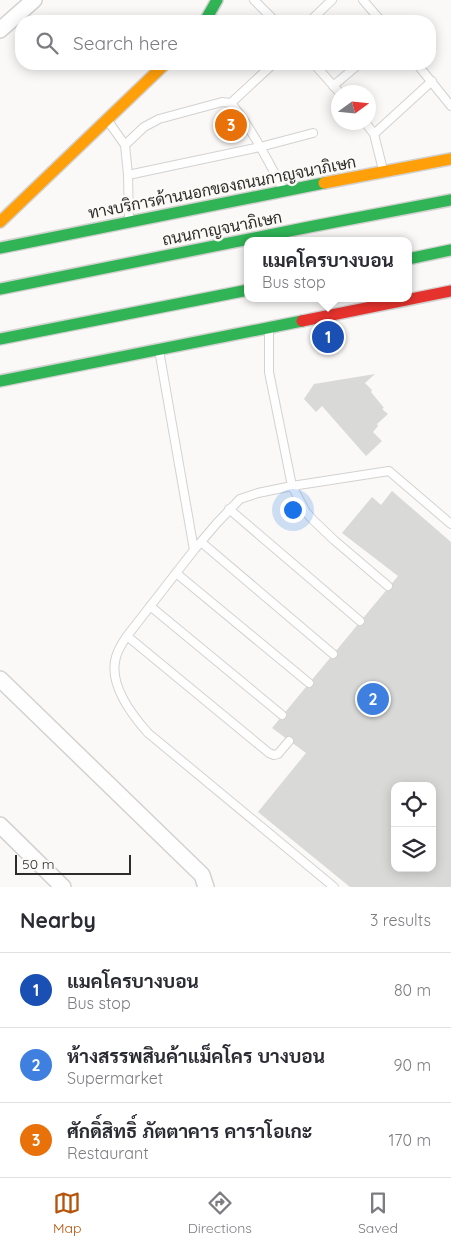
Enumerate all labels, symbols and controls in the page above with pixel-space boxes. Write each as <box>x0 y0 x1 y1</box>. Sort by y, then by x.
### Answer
search box <box>15 15 436 70</box>
icon: search <box>33 29 61 57</box>
text: Search here <box>73 31 178 55</box>
north arrow <box>331 85 376 130</box>
pin: 3 <box>215 106 247 144</box>
street label: ทางบริการด้านนอกของถนนกาญจนาภิเษก <box>86 151 358 223</box>
street label: ถนนกาญจนาภิเษก <box>160 207 284 249</box>
popup <box>244 237 412 302</box>
text: แมคโครบางบอน <box>262 248 394 272</box>
text: Bus stop <box>262 272 326 292</box>
pin: 1 <box>312 318 344 356</box>
your location <box>280 497 306 523</box>
pin: 2 <box>357 680 389 718</box>
map controls <box>391 782 436 872</box>
button: locate <box>391 782 436 827</box>
button: layers <box>391 827 436 872</box>
scale bar <box>15 852 131 875</box>
text: 50 m <box>22 855 55 873</box>
text: Nearby <box>20 907 96 933</box>
text: 3 results <box>370 910 431 930</box>
text: แมคโครบางบอน <box>67 969 199 993</box>
text: 1 <box>33 980 39 1000</box>
text: 80 m <box>394 980 431 1000</box>
text: Bus stop <box>67 993 131 1013</box>
text: ห้างสรรพสินค้าแม็คโคร บางบอน <box>67 1044 325 1068</box>
text: 2 <box>31 1055 41 1075</box>
text: 90 m <box>394 1055 431 1075</box>
text: Supermarket <box>67 1068 163 1088</box>
text: ศักดิ์สิทธิ์ ภัตตาคาร คาราโอเกะ <box>67 1119 312 1143</box>
text: 3 <box>32 1130 40 1150</box>
text: 170 m <box>388 1130 431 1150</box>
text: Restaurant <box>67 1143 149 1163</box>
tab: Map <box>53 1189 82 1237</box>
tab: Directions <box>188 1189 252 1237</box>
tab: Saved <box>358 1189 398 1237</box>

